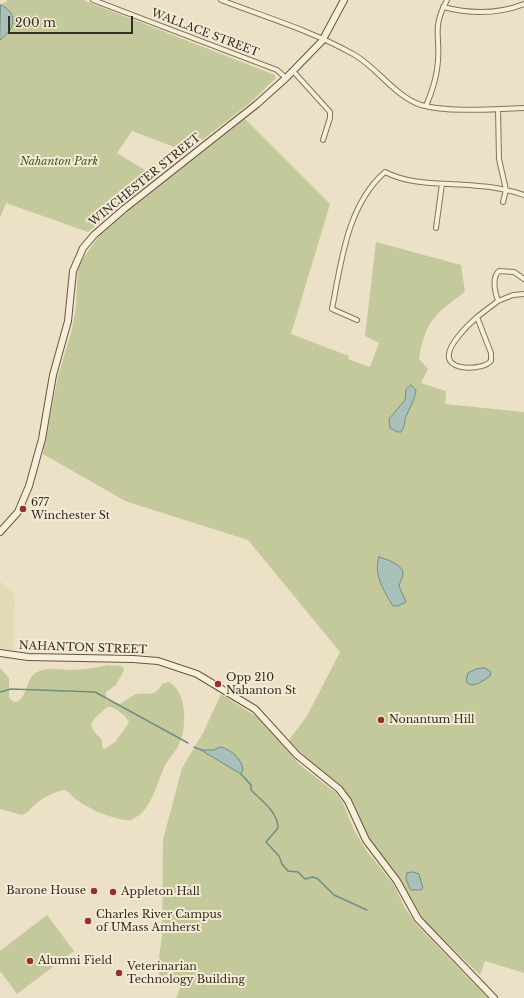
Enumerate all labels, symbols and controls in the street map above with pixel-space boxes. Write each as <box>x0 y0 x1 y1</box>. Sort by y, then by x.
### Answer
street label: WALLACE STREET <box>149 6 261 60</box>
scale bar <box>10 8 135 34</box>
text: 200 m <box>15 15 56 30</box>
street label: WINCHESTER STREET <box>87 131 203 229</box>
park label: Nahanton Park <box>20 155 98 169</box>
place label: 677 Winchester St <box>31 496 110 522</box>
marker: 677 Winchester St <box>18 504 28 514</box>
street label: NAHANTON STREET <box>19 639 147 657</box>
place label: Opp 210 Nahanton St <box>226 671 296 697</box>
marker: Opp 210 Nahanton St <box>213 679 223 689</box>
place label: Nonantum Hill <box>389 713 475 727</box>
marker: Nonantum Hill <box>376 715 386 725</box>
place label: Barone House <box>6 884 86 898</box>
place label: Appleton Hall <box>121 885 200 899</box>
marker: Barone House <box>89 886 99 896</box>
marker: Appleton Hall <box>108 887 118 897</box>
place label: Charles River Campus of UMass Amherst <box>96 908 222 934</box>
marker: Charles River Campus of UMass Amherst <box>83 916 93 926</box>
place label: Alumni Field <box>38 954 112 968</box>
marker: Alumni Field <box>25 956 35 966</box>
place label: Veterinarian Technology Building <box>127 960 245 986</box>
marker: Veterinarian Technology Building <box>114 968 124 978</box>

